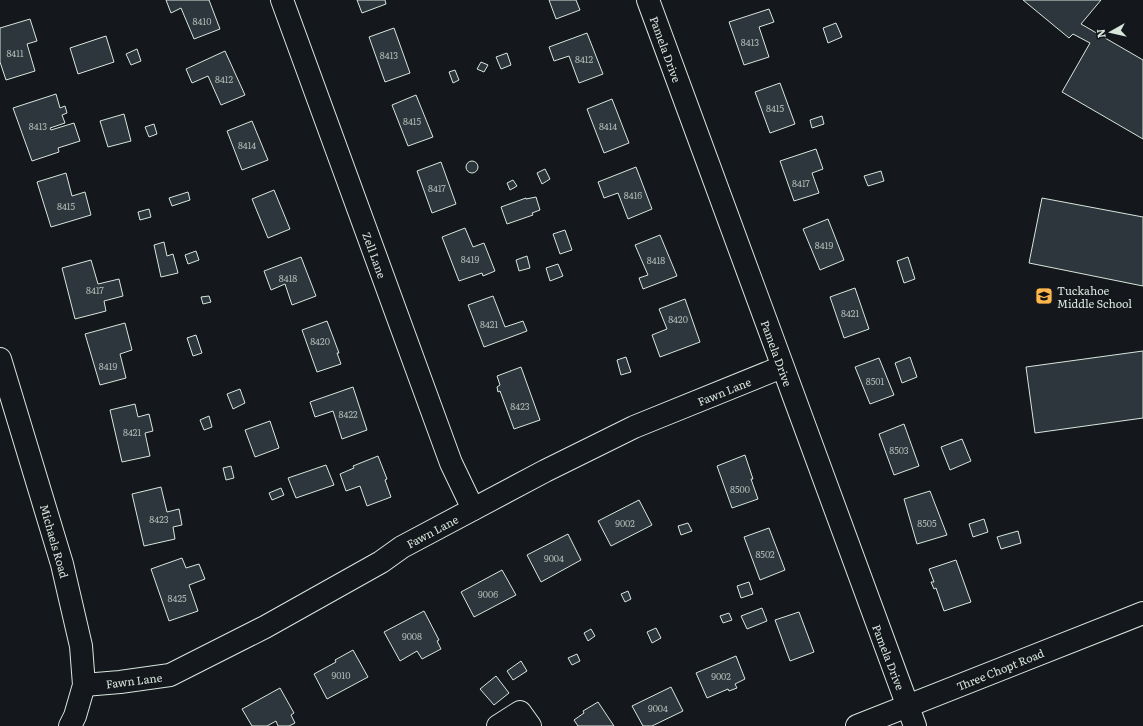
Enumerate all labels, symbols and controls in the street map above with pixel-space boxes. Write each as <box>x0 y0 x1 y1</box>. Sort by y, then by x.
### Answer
north arrow <box>1091 12 1131 52</box>
house number: 8410 <box>193 14 211 28</box>
street label: Pamela Drive <box>647 14 685 85</box>
text: N <box>1092 28 1109 39</box>
house number: 8413 <box>741 35 759 49</box>
house number: 8411 <box>6 46 24 60</box>
house number: 8413 <box>380 48 398 62</box>
house number: 8412 <box>575 52 594 66</box>
house number: 8412 <box>215 72 234 86</box>
house number: 8415 <box>766 101 785 115</box>
house number: 8415 <box>403 114 422 128</box>
house number: 8413 <box>29 119 47 133</box>
house number: 8414 <box>599 119 617 133</box>
house number: 8414 <box>238 138 256 152</box>
house number: 8417 <box>792 176 810 190</box>
house number: 8417 <box>428 181 446 195</box>
house number: 8416 <box>624 188 642 202</box>
house number: 8415 <box>57 199 76 213</box>
street label: Zell Lane <box>359 230 391 281</box>
house number: 8419 <box>815 238 833 252</box>
house number: 8419 <box>461 252 479 266</box>
house number: 8418 <box>647 253 665 267</box>
house number: 8418 <box>279 271 297 285</box>
place label: Tuckahoe Middle School <box>1057 282 1132 311</box>
house number: 8417 <box>86 283 104 297</box>
school or university icon: Tuckahoe Middle School <box>1034 286 1054 306</box>
house number: 8421 <box>841 306 859 320</box>
house number: 8420 <box>668 312 688 326</box>
house number: 8421 <box>480 317 498 331</box>
street label: Pamela Drive <box>758 318 796 389</box>
house number: 8420 <box>310 334 330 348</box>
house number: 8419 <box>99 359 117 373</box>
street label: Fawn Lane <box>695 373 753 409</box>
house number: 8501 <box>866 374 885 388</box>
house number: 8423 <box>510 399 530 413</box>
house number: 8422 <box>338 407 358 421</box>
house number: 8421 <box>123 425 141 439</box>
house number: 8503 <box>889 443 909 457</box>
house number: 8500 <box>730 482 750 496</box>
street label: Michaels Road <box>37 502 73 580</box>
street label: Fawn Lane <box>403 511 461 551</box>
house number: 8423 <box>149 512 169 526</box>
house number: 9002 <box>615 516 635 530</box>
house number: 8505 <box>917 516 937 530</box>
house number: 8502 <box>755 547 775 561</box>
house number: 9004 <box>544 551 564 565</box>
house number: 9006 <box>478 587 498 601</box>
house number: 8425 <box>167 591 187 605</box>
street label: Pamela Drive <box>869 622 909 692</box>
house number: 9008 <box>402 629 422 643</box>
street label: Three Chopt Road <box>954 644 1046 694</box>
house number: 9010 <box>332 668 350 682</box>
street label: Fawn Lane <box>105 669 163 691</box>
house number: 9002 <box>711 669 731 683</box>
house number: 9004 <box>648 701 668 715</box>

